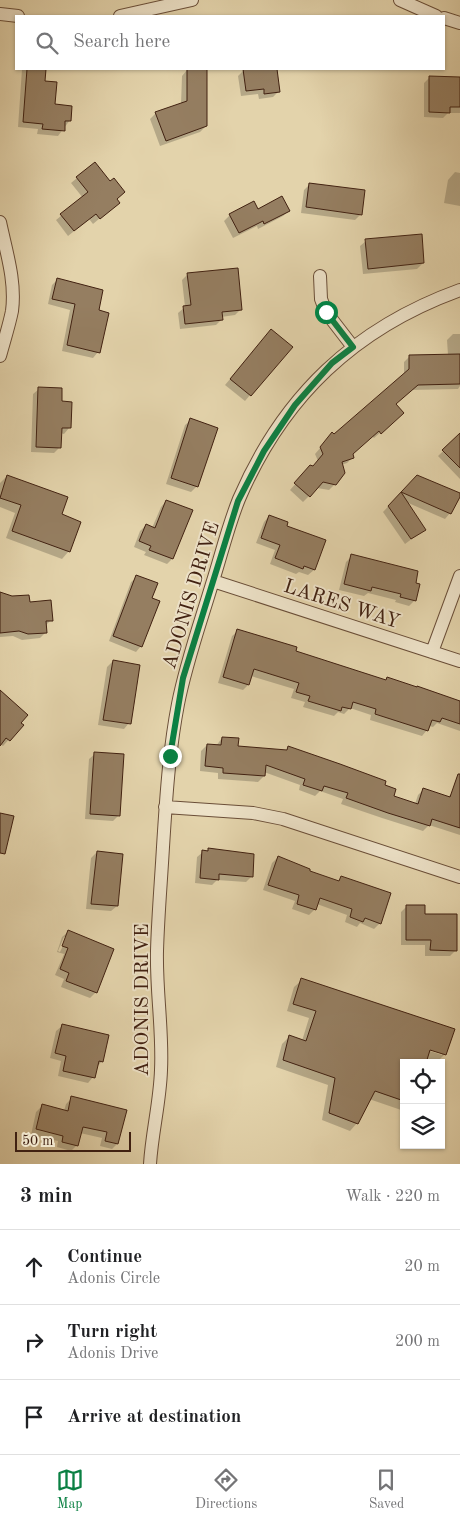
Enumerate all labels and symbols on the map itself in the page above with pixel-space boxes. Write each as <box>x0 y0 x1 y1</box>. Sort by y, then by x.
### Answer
route start <box>315 301 338 324</box>
street label: ADONIS DRIVE <box>160 519 224 672</box>
street label: LARES WAY <box>281 577 402 633</box>
route end <box>159 745 182 768</box>
street label: ADONIS DRIVE <box>133 923 153 1077</box>
scale bar <box>15 1129 131 1152</box>

